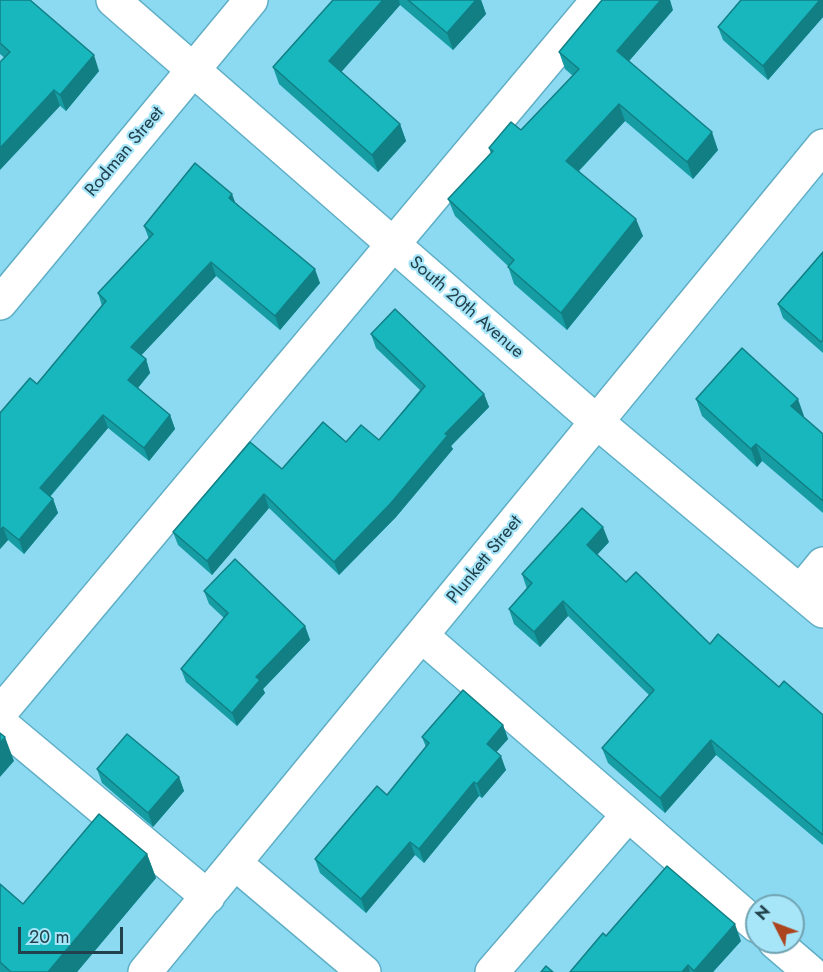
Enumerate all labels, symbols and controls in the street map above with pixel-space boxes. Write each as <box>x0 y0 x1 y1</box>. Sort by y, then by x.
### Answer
street label: Rodman Street <box>81 103 169 201</box>
street label: South 20th Avenue <box>404 252 528 364</box>
street label: Plunkett Street <box>443 512 527 608</box>
north arrow <box>745 894 805 954</box>
text: N <box>750 901 776 925</box>
scale bar <box>21 915 126 953</box>
text: 20 m <box>29 924 69 950</box>

